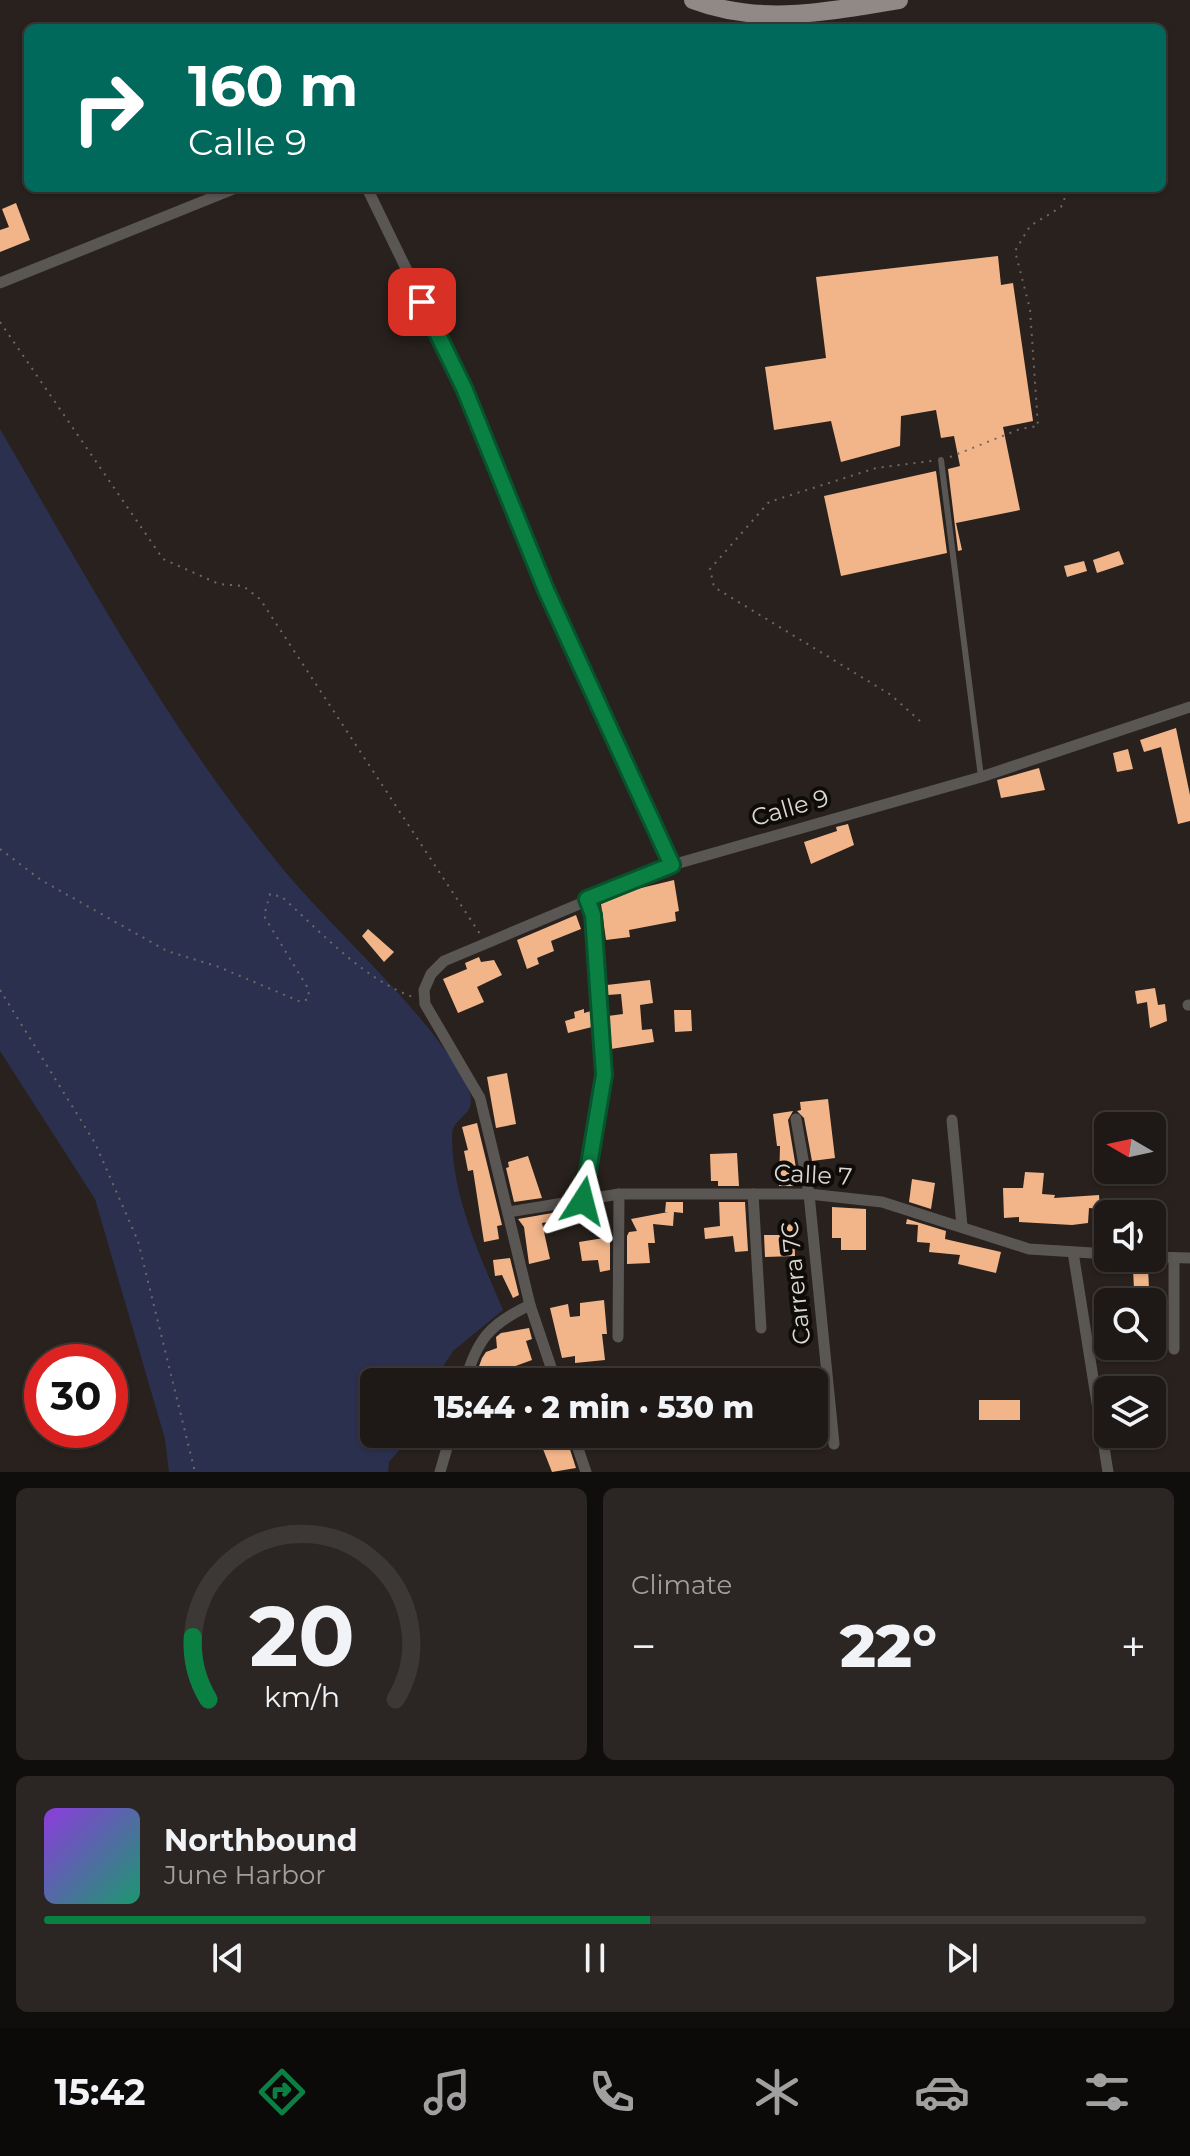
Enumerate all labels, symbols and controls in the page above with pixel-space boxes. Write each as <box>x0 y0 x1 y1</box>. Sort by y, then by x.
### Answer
text: 160 m <box>188 52 358 120</box>
icon: right <box>56 56 160 160</box>
text: Calle 9 <box>188 120 307 164</box>
pin <box>388 268 456 336</box>
icon: arrive <box>400 280 444 324</box>
street label: Calle 9 <box>748 783 832 832</box>
north arrow <box>1094 1112 1166 1184</box>
map controls <box>1094 1112 1166 1448</box>
street label: Calle 7 <box>773 1158 853 1191</box>
position arrow <box>541 1159 625 1243</box>
button: sound <box>1094 1200 1166 1272</box>
street label: Carrera 7C <box>775 1220 816 1346</box>
button: search <box>1094 1288 1166 1360</box>
speed limit sign: 30 <box>24 1344 128 1448</box>
button: layers <box>1094 1376 1166 1448</box>
text: 15:44 · 2 min · 530 m <box>434 1389 754 1426</box>
text: Climate <box>631 1569 732 1601</box>
text: 20 <box>249 1585 354 1687</box>
text: 22° <box>840 1609 937 1682</box>
text: − <box>631 1619 656 1673</box>
text: + <box>1121 1619 1146 1673</box>
text: km/h <box>263 1679 340 1714</box>
text: Northbound <box>164 1822 358 1859</box>
text: June Harbor <box>164 1859 326 1891</box>
icon: previous <box>206 1936 250 1980</box>
icon: pause <box>573 1936 617 1980</box>
icon: next <box>940 1936 984 1980</box>
icon: directions <box>254 2064 310 2120</box>
icon: music <box>419 2064 475 2120</box>
icon: phone <box>584 2064 640 2120</box>
icon: climate <box>749 2064 805 2120</box>
icon: car <box>914 2064 970 2120</box>
icon: filters <box>1079 2064 1135 2120</box>
text: 15:42 <box>54 2070 146 2114</box>

